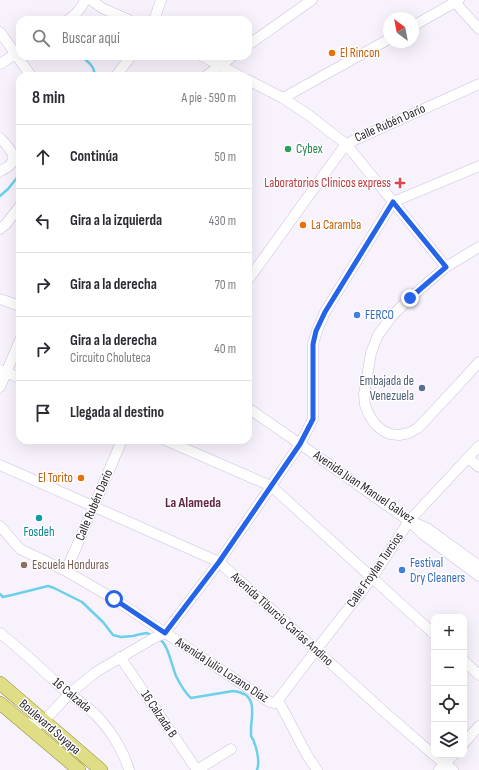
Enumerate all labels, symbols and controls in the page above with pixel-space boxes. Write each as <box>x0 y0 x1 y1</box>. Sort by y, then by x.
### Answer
north arrow <box>383 12 419 48</box>
search box <box>16 16 252 60</box>
icon: search <box>30 27 52 49</box>
text: Buscar aquí <box>62 29 120 48</box>
place label: El Rincon <box>340 45 380 61</box>
marker: El Rincon <box>327 48 337 58</box>
text: 8 min <box>32 88 65 108</box>
text: A pie · 590 m <box>181 90 236 106</box>
street label: Calle Rubén Darío <box>352 100 428 146</box>
place label: Cybex <box>296 141 323 157</box>
marker: Cybex <box>283 144 293 154</box>
icon: ahead <box>32 146 54 168</box>
text: Continúa <box>70 147 118 166</box>
text: 50 m <box>215 149 236 165</box>
place label: Laboratorios Clinicos express <box>264 175 391 191</box>
marker: Laboratorios Clinicos express <box>394 177 406 189</box>
icon: left <box>32 210 54 232</box>
text: Gira a la izquierda <box>70 211 162 230</box>
text: 430 m <box>209 213 236 229</box>
place label: La Caramba <box>311 217 361 233</box>
marker: La Caramba <box>298 220 308 230</box>
icon: right <box>32 274 54 296</box>
text: Gira a la derecha <box>70 275 157 294</box>
text: 70 m <box>215 277 236 293</box>
route end <box>401 289 419 307</box>
place label: FERCO <box>365 307 394 323</box>
marker: FERCO <box>352 310 362 320</box>
text: Gira a la derecha <box>70 331 157 350</box>
icon: right <box>32 338 54 360</box>
text: 40 m <box>214 341 236 357</box>
text: Circuito Choluteca <box>70 350 151 366</box>
place label: Embajada de Venezuela <box>359 373 414 404</box>
marker: Embajada de Venezuela <box>417 383 427 393</box>
icon: arrive <box>32 402 54 424</box>
text: Llegada al destino <box>70 403 164 422</box>
street label: Avenida Juan Manuel Galvez <box>309 447 418 527</box>
street label: Calle Rubén Darío <box>72 467 116 543</box>
place label: El Torito <box>38 470 73 486</box>
marker: El Torito <box>76 473 86 483</box>
district label: La Alameda <box>165 494 221 511</box>
marker: Fosdeh <box>34 513 44 523</box>
place label: Fosdeh <box>23 524 55 540</box>
street label: Calle Froylan Turcios <box>343 529 407 611</box>
place label: Festival Dry Cleaners <box>410 555 466 586</box>
place label: Escuela Honduras <box>32 557 109 573</box>
marker: Escuela Honduras <box>19 560 29 570</box>
marker: Festival Dry Cleaners <box>397 565 407 575</box>
street label: Avenida Tiburcio Carías Andino <box>227 568 337 669</box>
route start <box>105 590 123 608</box>
map controls <box>431 614 467 758</box>
button: + <box>431 614 467 650</box>
street label: Avenida Julio Lozano Díaz <box>172 633 272 706</box>
button: − <box>431 650 467 686</box>
street label: 16 Calzada <box>49 674 95 716</box>
button: locate <box>431 686 467 722</box>
street label: 16 Calzada B <box>137 687 181 741</box>
street label: Boulevard Suyapa <box>16 696 84 758</box>
button: layers <box>431 722 467 758</box>

